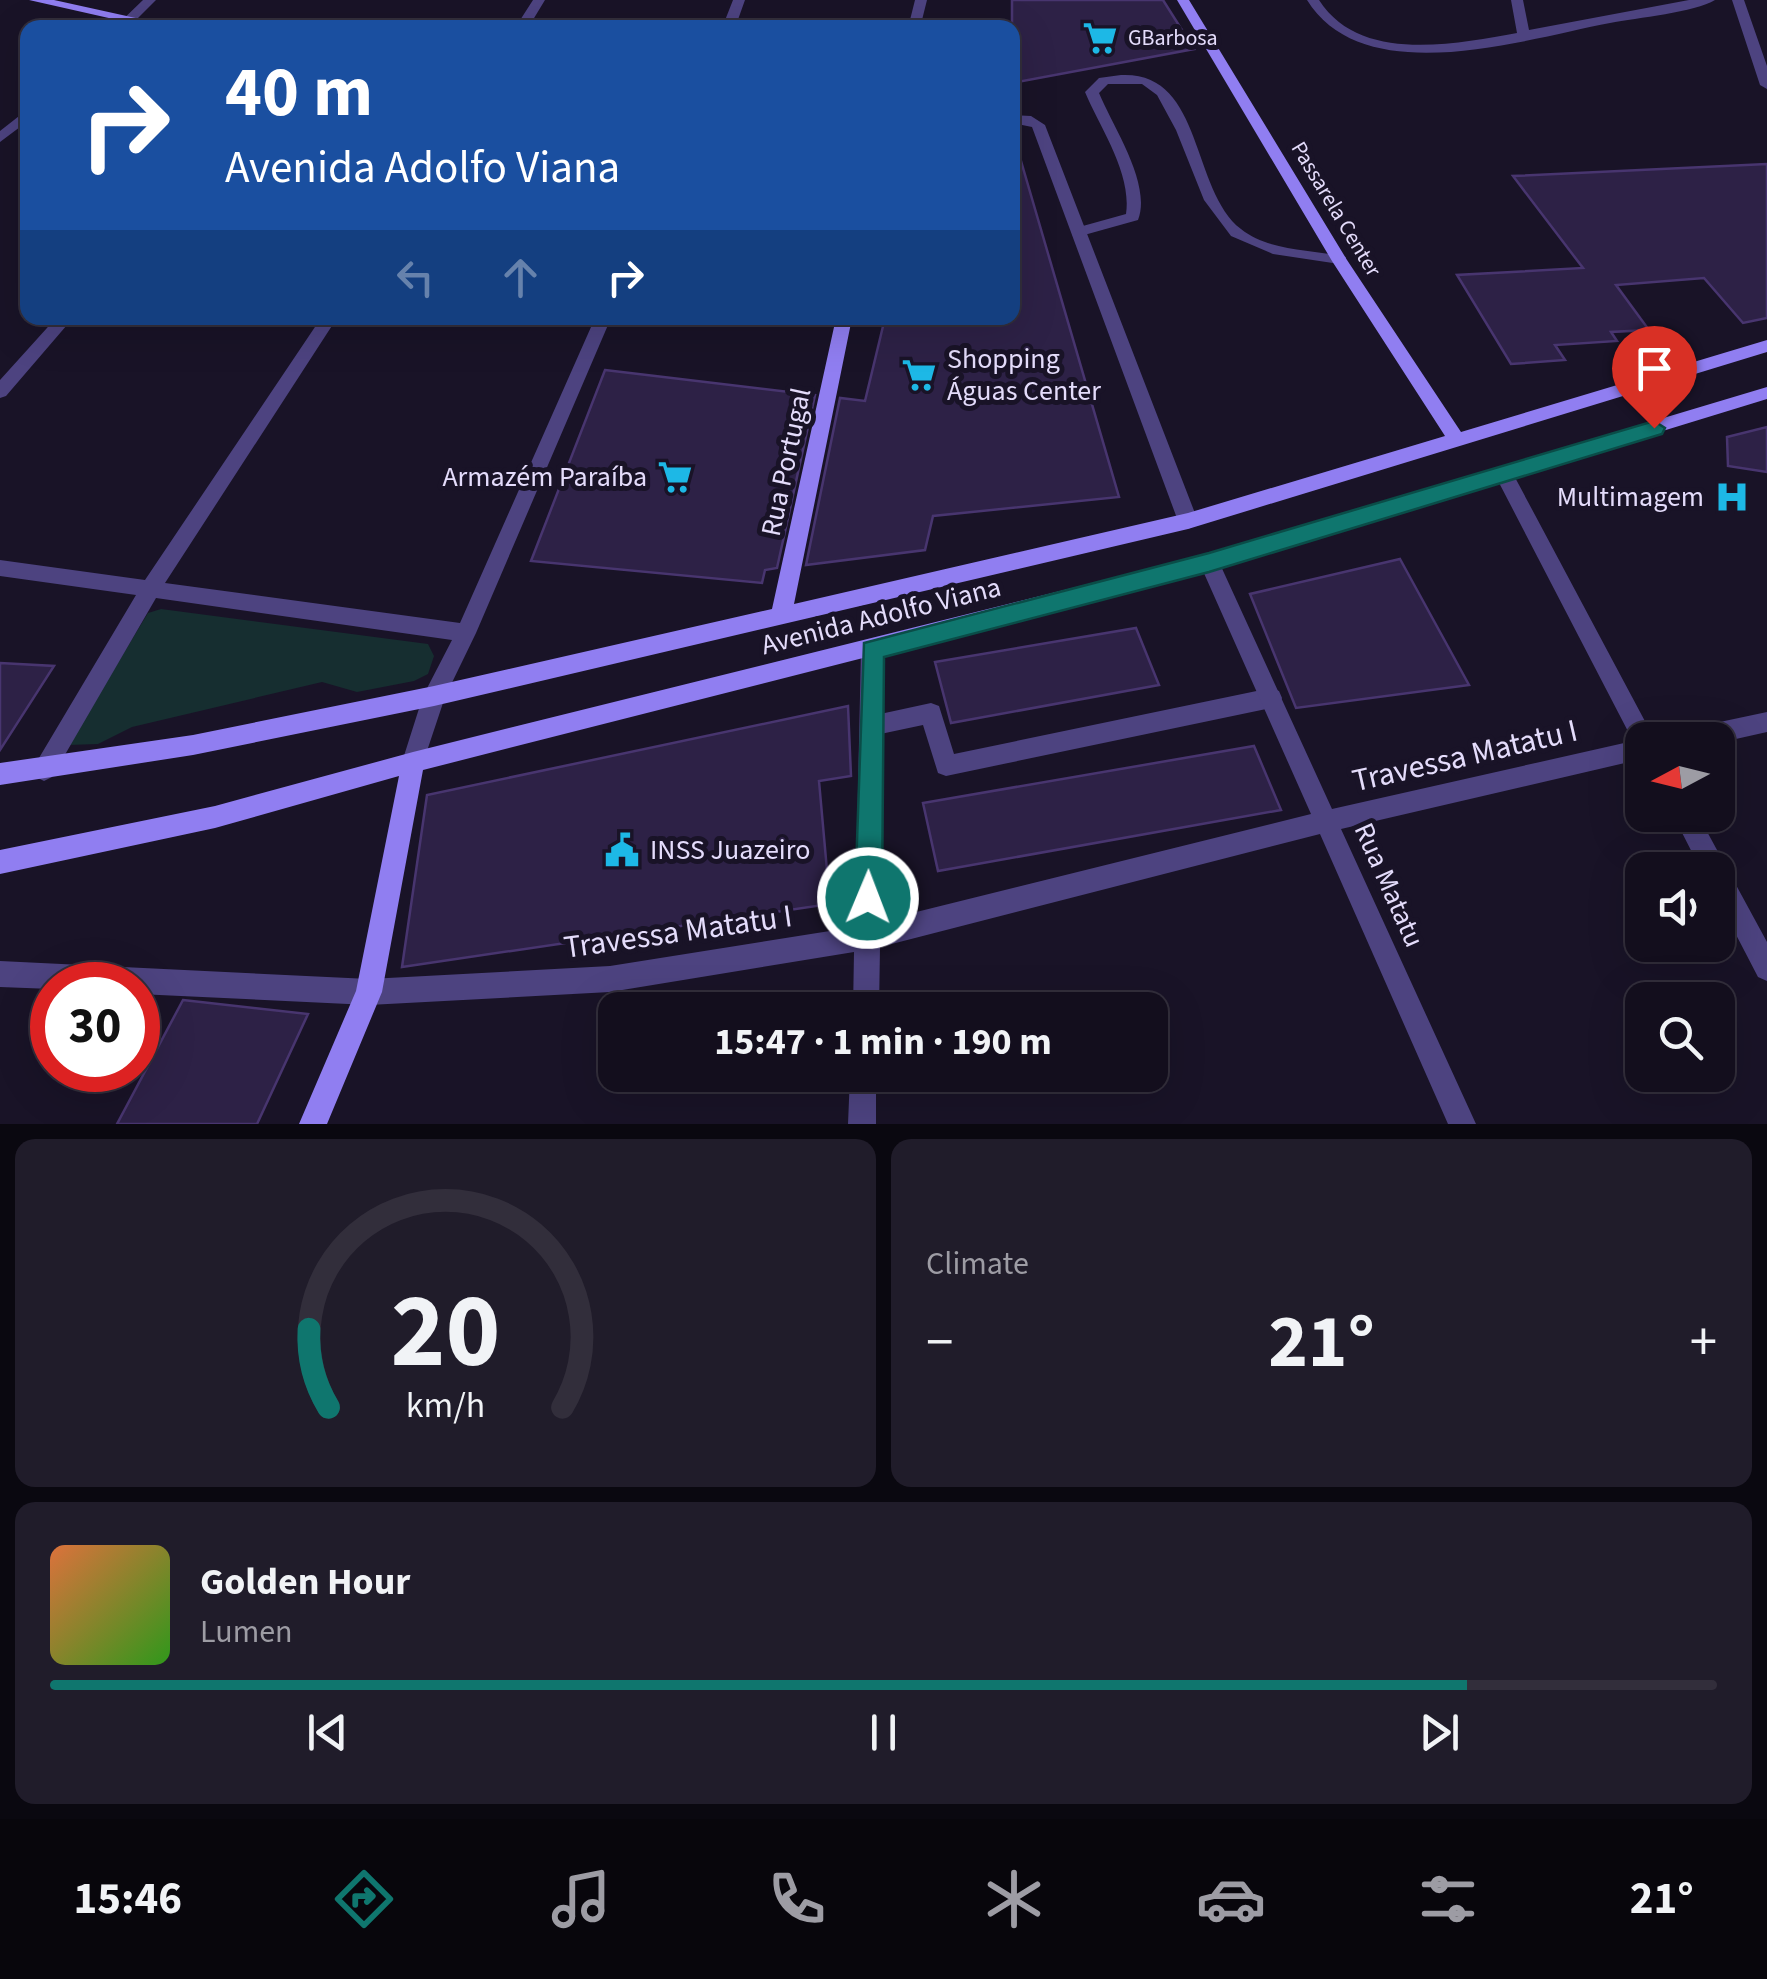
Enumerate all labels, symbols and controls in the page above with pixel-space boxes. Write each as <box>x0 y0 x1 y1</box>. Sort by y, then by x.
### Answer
supermarket icon: GBarbosa <box>1081 19 1119 57</box>
place label: GBarbosa <box>1128 22 1218 54</box>
text: 40 m <box>225 43 373 143</box>
icon: right <box>60 60 190 190</box>
street label: Passarela Center <box>1283 135 1389 283</box>
text: Avenida Adolfo Viana <box>225 136 620 200</box>
icon: left <box>388 250 443 305</box>
icon: ahead <box>493 250 548 305</box>
icon: right <box>598 250 653 305</box>
pin <box>1612 326 1697 429</box>
place label: Shopping Águas Center <box>947 339 1101 411</box>
icon: arrive <box>1627 341 1682 396</box>
supermarket icon: Shopping Águas Center <box>900 356 938 394</box>
street label: Rua Portugal <box>751 384 821 540</box>
place label: Armazém Paraíba <box>442 457 647 497</box>
supermarket icon: Armazém Paraíba <box>656 458 694 496</box>
place label: Multimagem <box>1557 477 1704 517</box>
hospital icon: Multimagem <box>1713 478 1751 516</box>
street label: Avenida Adolfo Viana <box>757 567 1005 665</box>
street label: Travessa Matatu I <box>1348 708 1582 804</box>
north arrow <box>1625 722 1735 832</box>
map controls <box>1625 722 1735 1092</box>
street label: Rua Matatu <box>1344 816 1434 954</box>
place label: INSS Juazeiro <box>650 830 810 870</box>
public building icon: INSS Juazeiro <box>603 831 641 869</box>
position arrow <box>816 846 920 950</box>
button: sound <box>1625 852 1735 962</box>
street label: Travessa Matatu I <box>561 893 795 971</box>
speed limit sign: 30 <box>30 962 160 1092</box>
button: search <box>1625 982 1735 1092</box>
text: 15:47 · 1 min · 190 m <box>714 1015 1052 1069</box>
text: Climate <box>926 1241 1029 1287</box>
text: 20 <box>391 1259 500 1407</box>
text: 21° <box>1268 1289 1375 1396</box>
text: − <box>926 1304 953 1382</box>
text: + <box>1690 1304 1717 1382</box>
text: km/h <box>406 1380 485 1431</box>
text: Golden Hour <box>200 1555 410 1609</box>
text: Lumen <box>200 1609 293 1655</box>
icon: previous <box>300 1705 355 1760</box>
icon: pause <box>856 1705 911 1760</box>
icon: next <box>1412 1705 1467 1760</box>
icon: directions <box>329 1864 399 1934</box>
icon: music <box>546 1864 616 1934</box>
icon: phone <box>762 1864 832 1934</box>
icon: climate <box>979 1864 1049 1934</box>
icon: car <box>1196 1864 1266 1934</box>
icon: filters <box>1413 1864 1483 1934</box>
text: 15:46 <box>73 1867 182 1931</box>
text: 21° <box>1630 1867 1694 1931</box>

